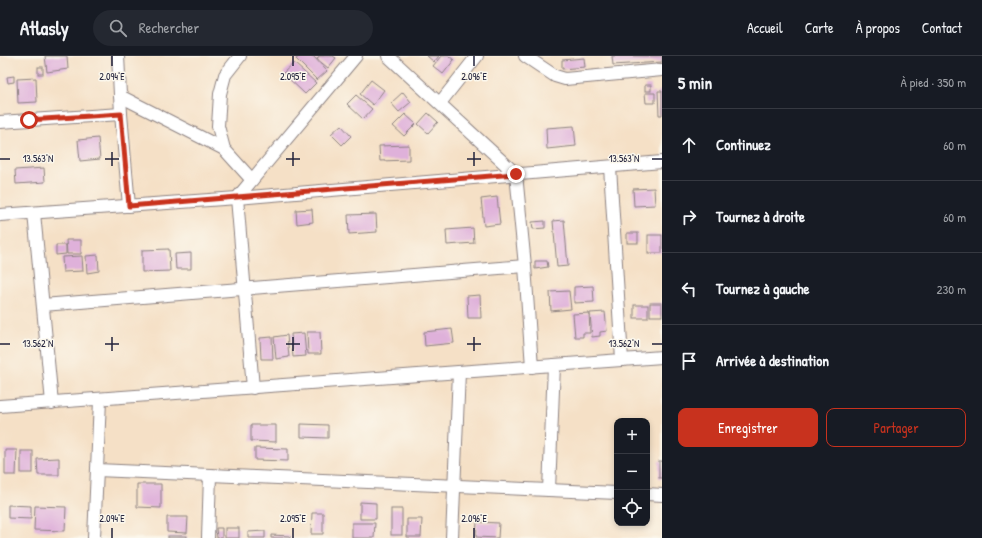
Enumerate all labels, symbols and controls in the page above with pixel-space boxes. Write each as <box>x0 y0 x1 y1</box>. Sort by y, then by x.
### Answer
search box <box>93 10 373 46</box>
text: Atlasly <box>20 15 69 41</box>
icon: search <box>107 17 129 39</box>
text: Rechercher <box>139 17 199 38</box>
text: Accueil <box>747 18 783 37</box>
text: Carte <box>805 18 834 37</box>
text: À propos <box>856 18 900 37</box>
text: Contact <box>922 18 962 37</box>
text: 2.094°E <box>99 70 125 83</box>
text: 2.095°E <box>280 70 307 83</box>
text: 2.096°E <box>461 70 487 83</box>
text: 5 min <box>678 71 712 94</box>
text: À pied · 350 m <box>900 73 966 91</box>
route start <box>20 111 38 129</box>
icon: ahead <box>678 134 700 156</box>
text: Continuez <box>716 134 771 155</box>
text: 60 m <box>943 136 966 154</box>
text: 13.563°N <box>23 152 53 165</box>
text: 13.563°N <box>609 152 639 165</box>
route end <box>507 165 525 183</box>
icon: right <box>678 206 700 228</box>
text: Tournez à droite <box>716 206 805 227</box>
text: 60 m <box>943 208 966 226</box>
icon: left <box>678 278 700 300</box>
text: Tournez à gauche <box>716 278 809 299</box>
text: 230 m <box>936 280 966 298</box>
text: 13.562°N <box>23 337 53 350</box>
text: 13.562°N <box>609 337 639 350</box>
icon: arrive <box>678 350 700 372</box>
text: Arrivée à destination <box>716 350 829 371</box>
button: Enregistrer <box>678 408 818 447</box>
button: Partager <box>826 408 966 447</box>
map controls <box>614 418 650 526</box>
button: + <box>614 418 650 454</box>
button: − <box>614 454 650 490</box>
button: locate <box>614 490 650 526</box>
text: 2.094°E <box>99 512 125 525</box>
text: 2.095°E <box>280 512 307 525</box>
text: 2.096°E <box>461 512 487 525</box>

